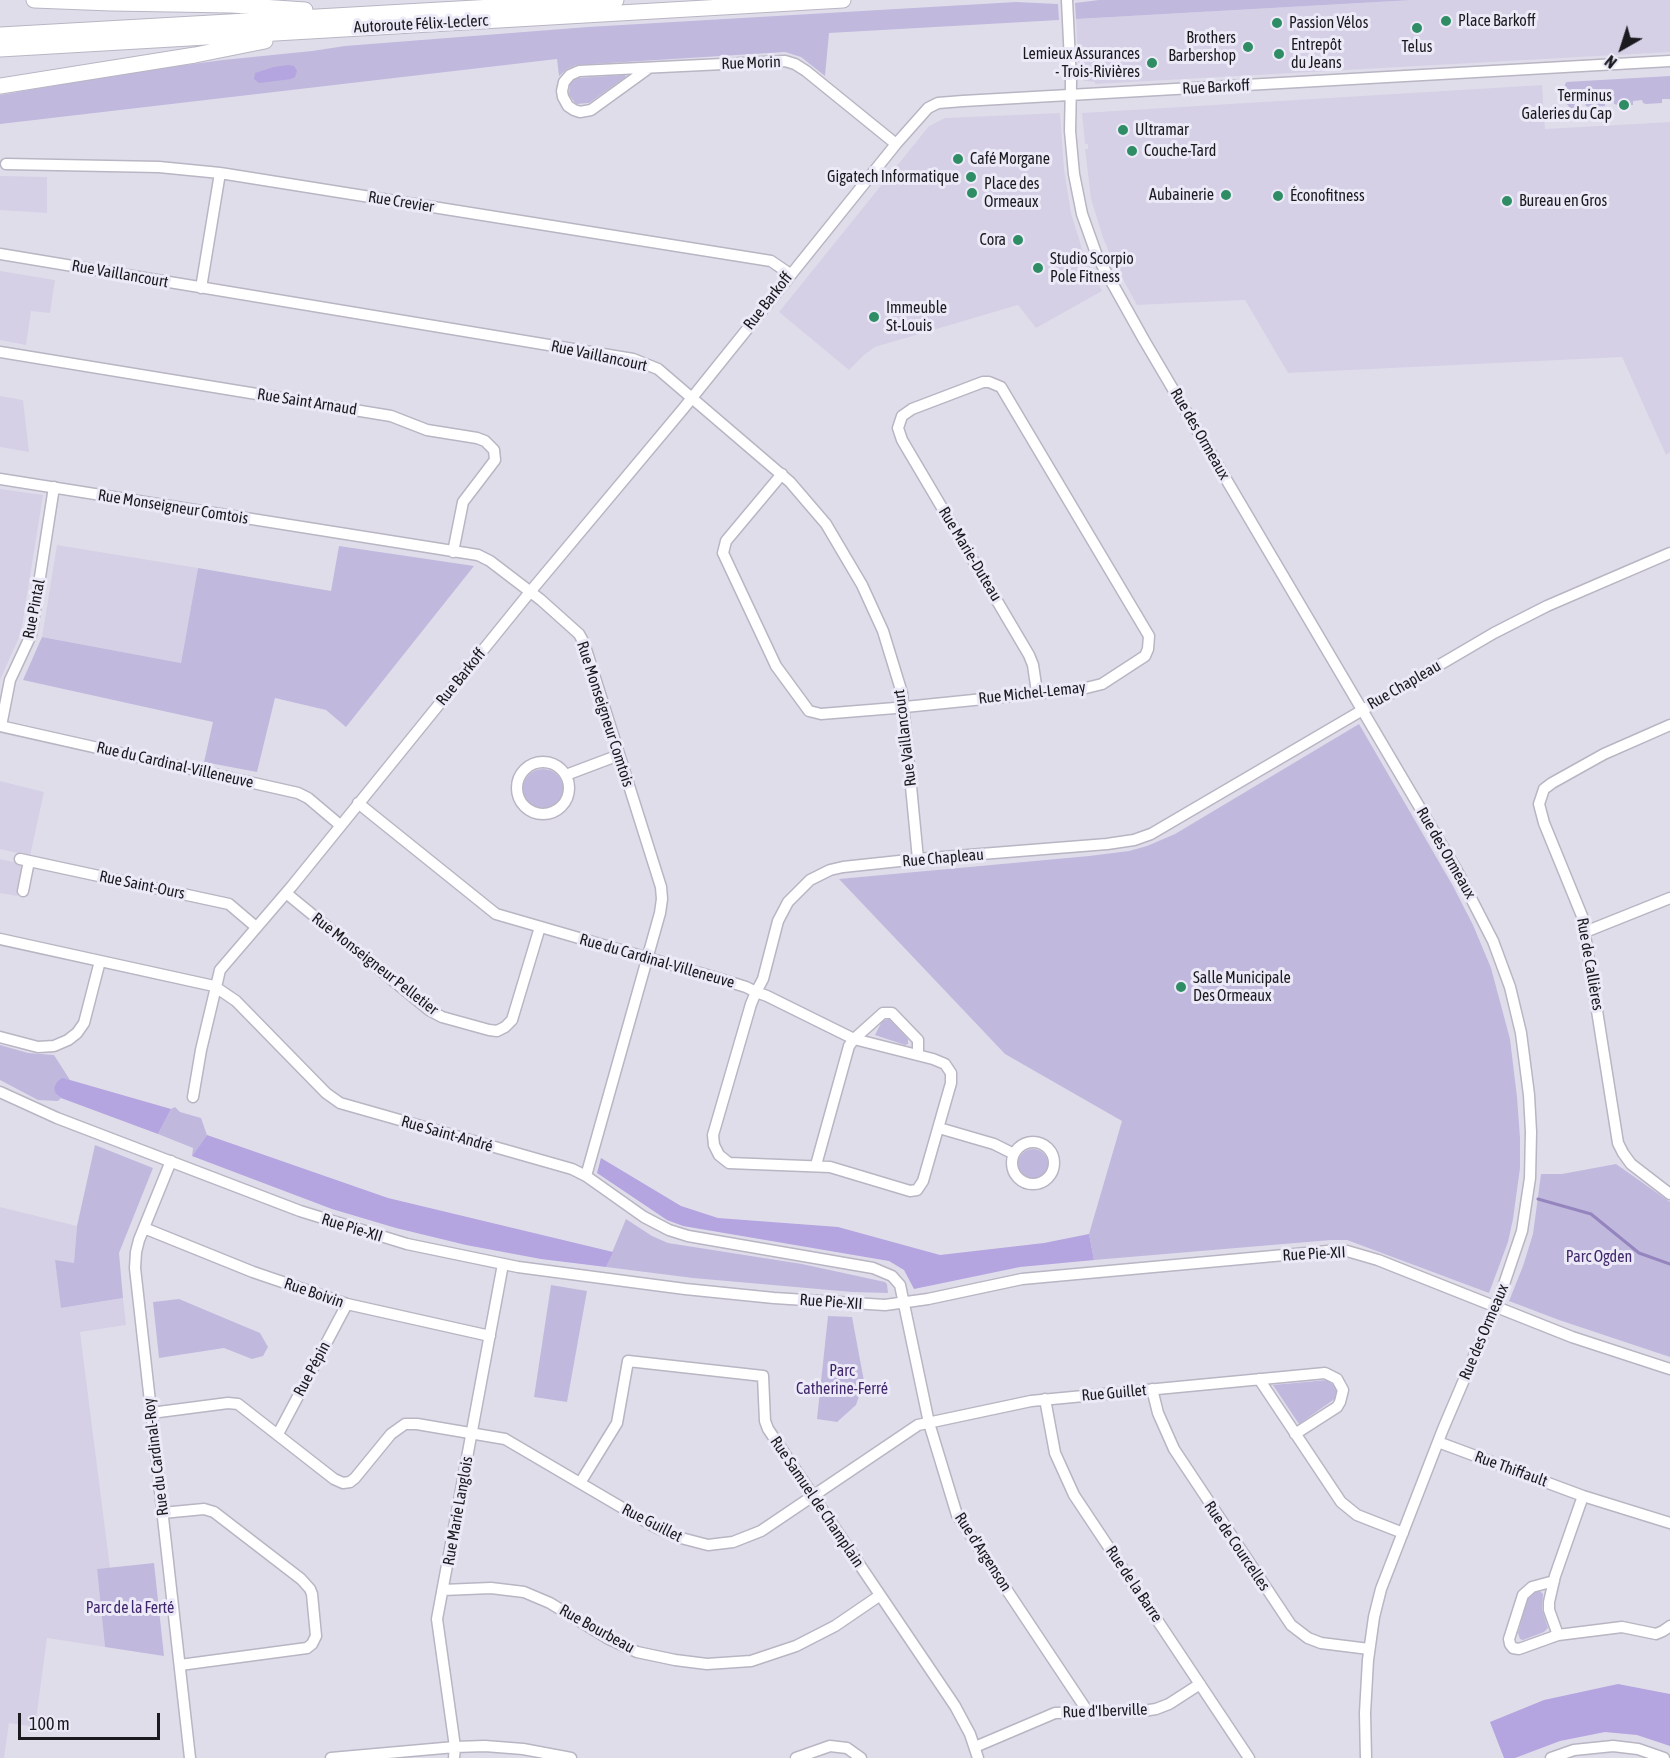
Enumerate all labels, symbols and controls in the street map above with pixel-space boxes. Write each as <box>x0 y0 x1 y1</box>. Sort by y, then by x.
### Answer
street label: Autoroute Félix-Leclerc <box>353 11 489 37</box>
place label: Place Barkoff <box>1458 11 1536 31</box>
place label: Passion Vélos <box>1289 13 1368 33</box>
marker: Place Barkoff <box>1439 14 1453 28</box>
marker: Passion Vélos <box>1270 16 1284 30</box>
north arrow <box>1592 18 1652 78</box>
marker: Telus <box>1410 21 1424 35</box>
place label: Brothers Barbershop <box>1168 28 1236 66</box>
place label: Entrepôt du Jeans <box>1291 35 1342 73</box>
place label: Telus <box>1402 37 1432 57</box>
marker: Brothers Barbershop <box>1241 40 1255 54</box>
place label: Lemieux Assurances - Trois-Rivières <box>1022 44 1140 82</box>
marker: Entrepôt du Jeans <box>1272 47 1286 61</box>
street label: Rue Morin <box>721 52 781 74</box>
text: N <box>1601 52 1620 72</box>
marker: Lemieux Assurances - Trois-Rivières <box>1145 56 1159 70</box>
street label: Rue Barkoff <box>1182 76 1250 98</box>
place label: Terminus Galeries du Cap <box>1522 86 1612 124</box>
marker: Terminus Galeries du Cap <box>1617 98 1631 112</box>
place label: Ultramar <box>1135 120 1189 140</box>
marker: Ultramar <box>1116 123 1130 137</box>
place label: Couche-Tard <box>1144 141 1216 161</box>
marker: Couche-Tard <box>1125 144 1139 158</box>
place label: Café Morgane <box>970 149 1050 169</box>
marker: Café Morgane <box>951 152 965 166</box>
place label: Gigatech Informatique <box>827 167 959 187</box>
marker: Gigatech Informatique <box>964 170 978 184</box>
place label: Place des Ormeaux <box>984 174 1039 212</box>
place label: Aubainerie <box>1149 185 1214 205</box>
marker: Place des Ormeaux <box>965 186 979 200</box>
place label: Éconofitness <box>1290 186 1365 206</box>
street label: Rue Crevier <box>367 187 435 217</box>
marker: Aubainerie <box>1219 188 1233 202</box>
marker: Éconofitness <box>1271 189 1285 203</box>
place label: Bureau en Gros <box>1519 191 1607 211</box>
marker: Bureau en Gros <box>1500 194 1514 208</box>
place label: Cora <box>979 230 1006 250</box>
marker: Cora <box>1011 233 1025 247</box>
place label: Studio Scorpio Pole Fitness <box>1050 249 1134 287</box>
street label: Rue Vaillancourt <box>70 256 170 292</box>
marker: Studio Scorpio Pole Fitness <box>1031 261 1045 275</box>
street label: Rue Barkoff <box>740 268 796 334</box>
place label: Immeuble St-Louis <box>886 298 947 336</box>
marker: Immeuble St-Louis <box>867 310 881 324</box>
street label: Rue Vaillancourt <box>549 336 649 376</box>
street label: Rue Saint Arnaud <box>256 385 358 419</box>
street label: Rue des Ormeaux <box>1166 385 1234 483</box>
street label: Rue Monseigneur Comtois <box>97 486 249 528</box>
street label: Rue Marie-Duteau <box>934 503 1006 605</box>
street label: Rue Pintal <box>19 578 49 640</box>
street label: Rue Monseigneur Comtois <box>572 639 638 789</box>
street label: Rue Barkoff <box>432 645 490 709</box>
street label: Rue Chapleau <box>1364 656 1444 714</box>
street label: Rue Michel-Lemay <box>977 678 1087 708</box>
street label: Rue Vaillancourt <box>890 688 920 788</box>
street label: Rue du Cardinal-Villeneuve <box>95 738 255 792</box>
street label: Rue des Ormeaux <box>1412 804 1480 902</box>
street label: Rue Chapleau <box>901 845 985 871</box>
street label: Rue Saint-Ours <box>98 867 186 903</box>
street label: Rue Monseigneur Pelletier <box>308 909 442 1019</box>
street label: Rue de Callières <box>1572 916 1608 1012</box>
street label: Rue du Cardinal-Villeneuve <box>577 930 737 992</box>
place label: Salle Municipale Des Ormeaux <box>1193 968 1291 1006</box>
marker: Salle Municipale Des Ormeaux <box>1174 980 1188 994</box>
street label: Rue Saint-André <box>399 1112 495 1156</box>
street label: Rue Pie-XII <box>319 1210 385 1246</box>
street label: Rue Pie-XII <box>1282 1243 1346 1265</box>
park label: Parc Ogden <box>1566 1247 1632 1267</box>
street label: Rue Boivin <box>282 1274 346 1312</box>
street label: Rue des Ormeaux <box>1455 1281 1513 1383</box>
street label: Rue Pie-XII <box>799 1290 863 1314</box>
street label: Rue Pépin <box>290 1338 334 1400</box>
park label: Parc Catherine-Ferré <box>796 1361 888 1399</box>
street label: Rue Guillet <box>1081 1381 1147 1405</box>
street label: Rue du Cardinal-Roy <box>139 1397 173 1517</box>
street label: Rue Samuel de Champlain <box>766 1433 868 1571</box>
street label: Rue Thiffault <box>1472 1447 1550 1491</box>
street label: Rue Marie Langlois <box>439 1455 477 1567</box>
street label: Rue de Courcelles <box>1200 1498 1274 1594</box>
street label: Rue Guillet <box>619 1500 685 1546</box>
street label: Rue d'Argenson <box>950 1509 1016 1595</box>
street label: Rue de la Barre <box>1101 1542 1167 1626</box>
park label: Parc de la Ferté <box>86 1598 174 1618</box>
street label: Rue Bourbeau <box>556 1601 638 1657</box>
street label: Rue d'Iberville <box>1062 1700 1148 1722</box>
scale bar <box>21 1701 164 1739</box>
text: 100 m <box>29 1713 70 1734</box>

